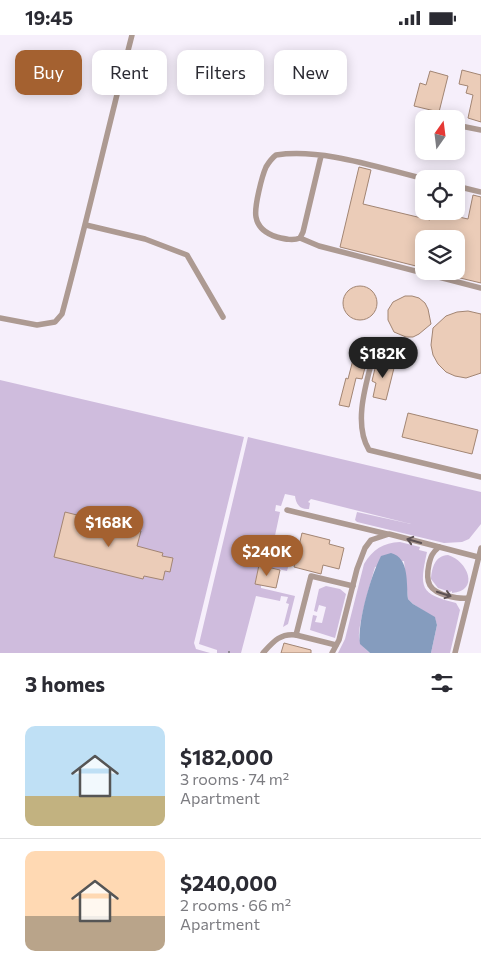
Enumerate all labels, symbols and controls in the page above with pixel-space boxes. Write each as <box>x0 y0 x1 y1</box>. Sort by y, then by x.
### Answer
text: 19:45 <box>25 6 73 29</box>
chip: Buy <box>15 50 82 95</box>
chip: Rent <box>92 50 167 95</box>
chip: Filters <box>177 50 264 95</box>
chip: New <box>274 50 347 95</box>
north arrow <box>415 110 465 160</box>
map controls <box>415 110 465 280</box>
button: locate <box>415 170 465 220</box>
button: layers <box>415 230 465 280</box>
pin: $182K <box>348 337 418 379</box>
text: $182K <box>360 343 406 362</box>
pin: $168K <box>74 505 144 548</box>
text: $168K <box>85 512 133 531</box>
pin: $240K <box>232 535 302 577</box>
one-way arrow <box>406 536 422 546</box>
text: $240K <box>242 541 292 560</box>
one-way arrow <box>436 590 451 599</box>
icon: filters <box>428 669 456 697</box>
text: 3 homes <box>25 671 105 696</box>
text: $182,000 <box>180 744 273 769</box>
icon: home <box>65 746 125 806</box>
text: 3 rooms · 74 m² <box>180 769 289 788</box>
text: Apartment <box>180 788 260 807</box>
text: $240,000 <box>180 870 277 895</box>
icon: home <box>65 871 125 931</box>
text: 2 rooms · 66 m² <box>180 895 291 914</box>
text: Apartment <box>180 914 260 933</box>

